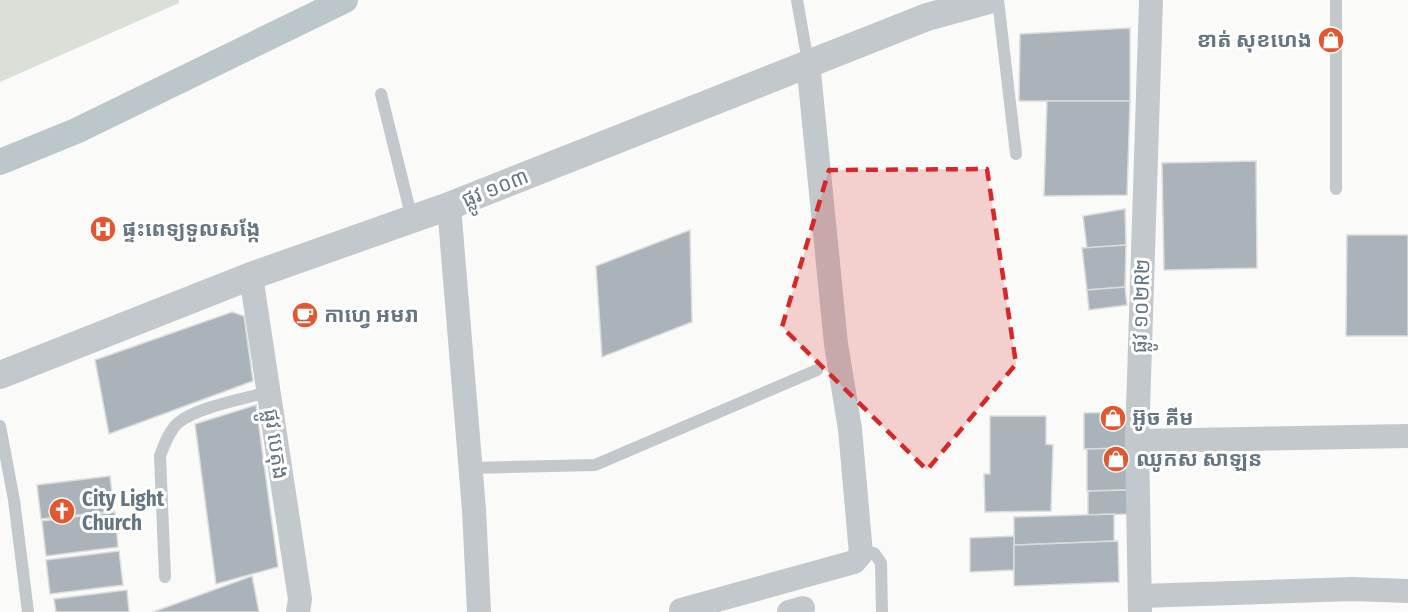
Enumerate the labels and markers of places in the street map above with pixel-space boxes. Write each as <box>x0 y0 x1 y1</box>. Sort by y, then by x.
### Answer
shop icon: ខាត់ សុខហេង <box>1316 25 1346 55</box>
place label: ខាត់ សុខហេង <box>1197 27 1312 53</box>
hospital icon: ផ្ទះពេទ្យទួលសង្កែ <box>88 214 118 244</box>
place label: ផ្ទះពេទ្យទួលសង្កែ <box>122 216 261 243</box>
cafe icon: កាហ្វេ អមរា <box>290 300 320 330</box>
place label: កាហ្វេ អមរា <box>324 302 419 329</box>
shop icon: អ៊ូច គីម <box>1098 403 1128 433</box>
place label: អ៊ូច គីម <box>1132 405 1194 431</box>
shop icon: ឈូកស សាឡន <box>1101 444 1131 474</box>
place label: ឈូកស សាឡន <box>1136 446 1262 472</box>
place label: City Light Church <box>82 486 165 536</box>
church icon: City Light Church <box>47 496 77 526</box>

